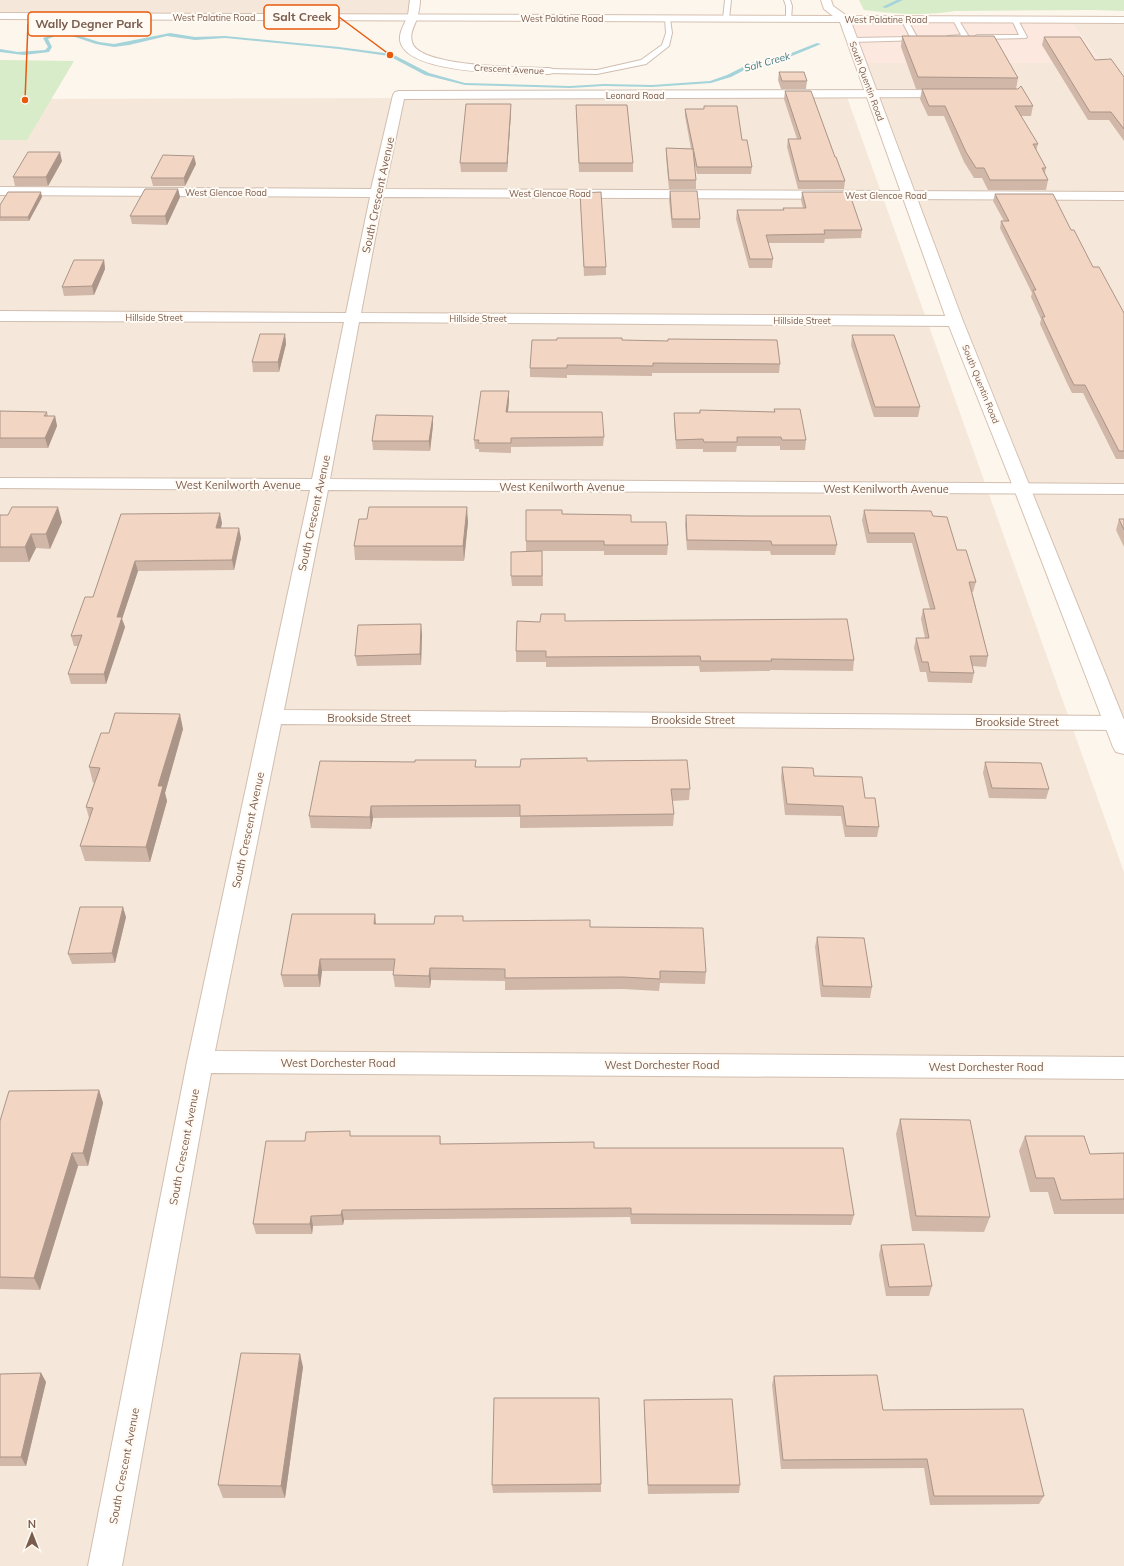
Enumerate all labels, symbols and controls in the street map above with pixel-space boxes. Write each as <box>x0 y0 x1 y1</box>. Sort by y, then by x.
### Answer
callout: Salt Creek <box>264 5 339 29</box>
text: Salt Creek <box>273 9 332 24</box>
callout: Wally Degner Park <box>28 12 151 36</box>
street label: West Palatine Road <box>173 12 255 23</box>
street label: West Palatine Road <box>521 13 603 24</box>
street label: West Palatine Road <box>845 14 927 25</box>
text: Wally Degner Park <box>35 16 143 31</box>
street label: South Quentin Road <box>847 40 887 122</box>
water label: Salt Creek <box>743 49 792 75</box>
street label: Crescent Avenue <box>474 62 544 76</box>
street label: Leonard Road <box>606 90 664 101</box>
street label: South Crescent Avenue <box>359 136 397 254</box>
street label: West Glencoe Road <box>185 187 267 198</box>
street label: West Glencoe Road <box>509 188 591 199</box>
street label: West Glencoe Road <box>845 190 927 201</box>
street label: Hillside Street <box>125 312 183 323</box>
street label: Hillside Street <box>449 313 507 324</box>
street label: Hillside Street <box>773 315 831 326</box>
street label: South Quentin Road <box>960 343 1002 425</box>
street label: South Crescent Avenue <box>295 454 333 572</box>
street label: West Kenilworth Avenue <box>175 478 301 492</box>
street label: West Kenilworth Avenue <box>499 480 625 494</box>
street label: West Kenilworth Avenue <box>823 482 949 496</box>
street label: Brookside Street <box>327 711 411 725</box>
street label: Brookside Street <box>651 713 735 727</box>
street label: Brookside Street <box>975 715 1059 729</box>
street label: South Crescent Avenue <box>229 771 267 889</box>
street label: West Dorchester Road <box>281 1056 396 1070</box>
street label: West Dorchester Road <box>605 1058 720 1072</box>
street label: West Dorchester Road <box>929 1060 1044 1074</box>
street label: South Crescent Avenue <box>166 1088 202 1206</box>
street label: South Crescent Avenue <box>106 1407 142 1525</box>
north arrow <box>12 1514 52 1554</box>
text: N <box>28 1517 36 1531</box>

